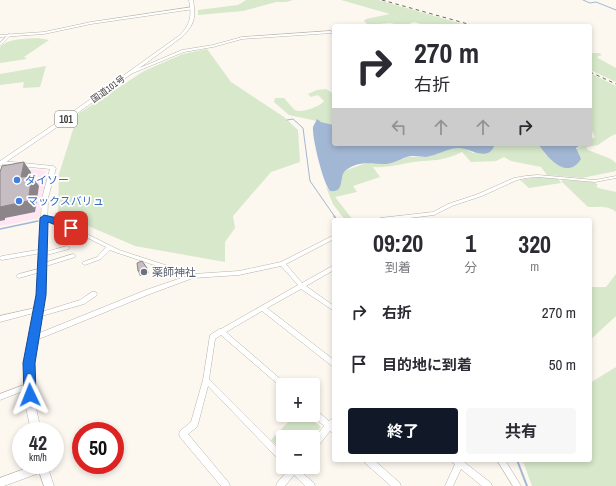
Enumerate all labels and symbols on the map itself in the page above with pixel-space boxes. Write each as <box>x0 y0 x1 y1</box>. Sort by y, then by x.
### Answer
street label: 国道101号 <box>89 73 127 105</box>
road number: 101 <box>55 111 77 127</box>
place label: ダイソー <box>25 173 69 187</box>
marker: ダイソー <box>12 175 22 185</box>
place label: マックスバリュ <box>27 194 104 208</box>
marker: マックスバリュ <box>14 196 24 206</box>
pin <box>54 211 88 245</box>
place label: 薬師神社 <box>152 265 196 279</box>
marker: 薬師神社 <box>139 267 149 277</box>
position arrow <box>9 374 51 416</box>
speed limit sign: 50 <box>72 422 124 474</box>

